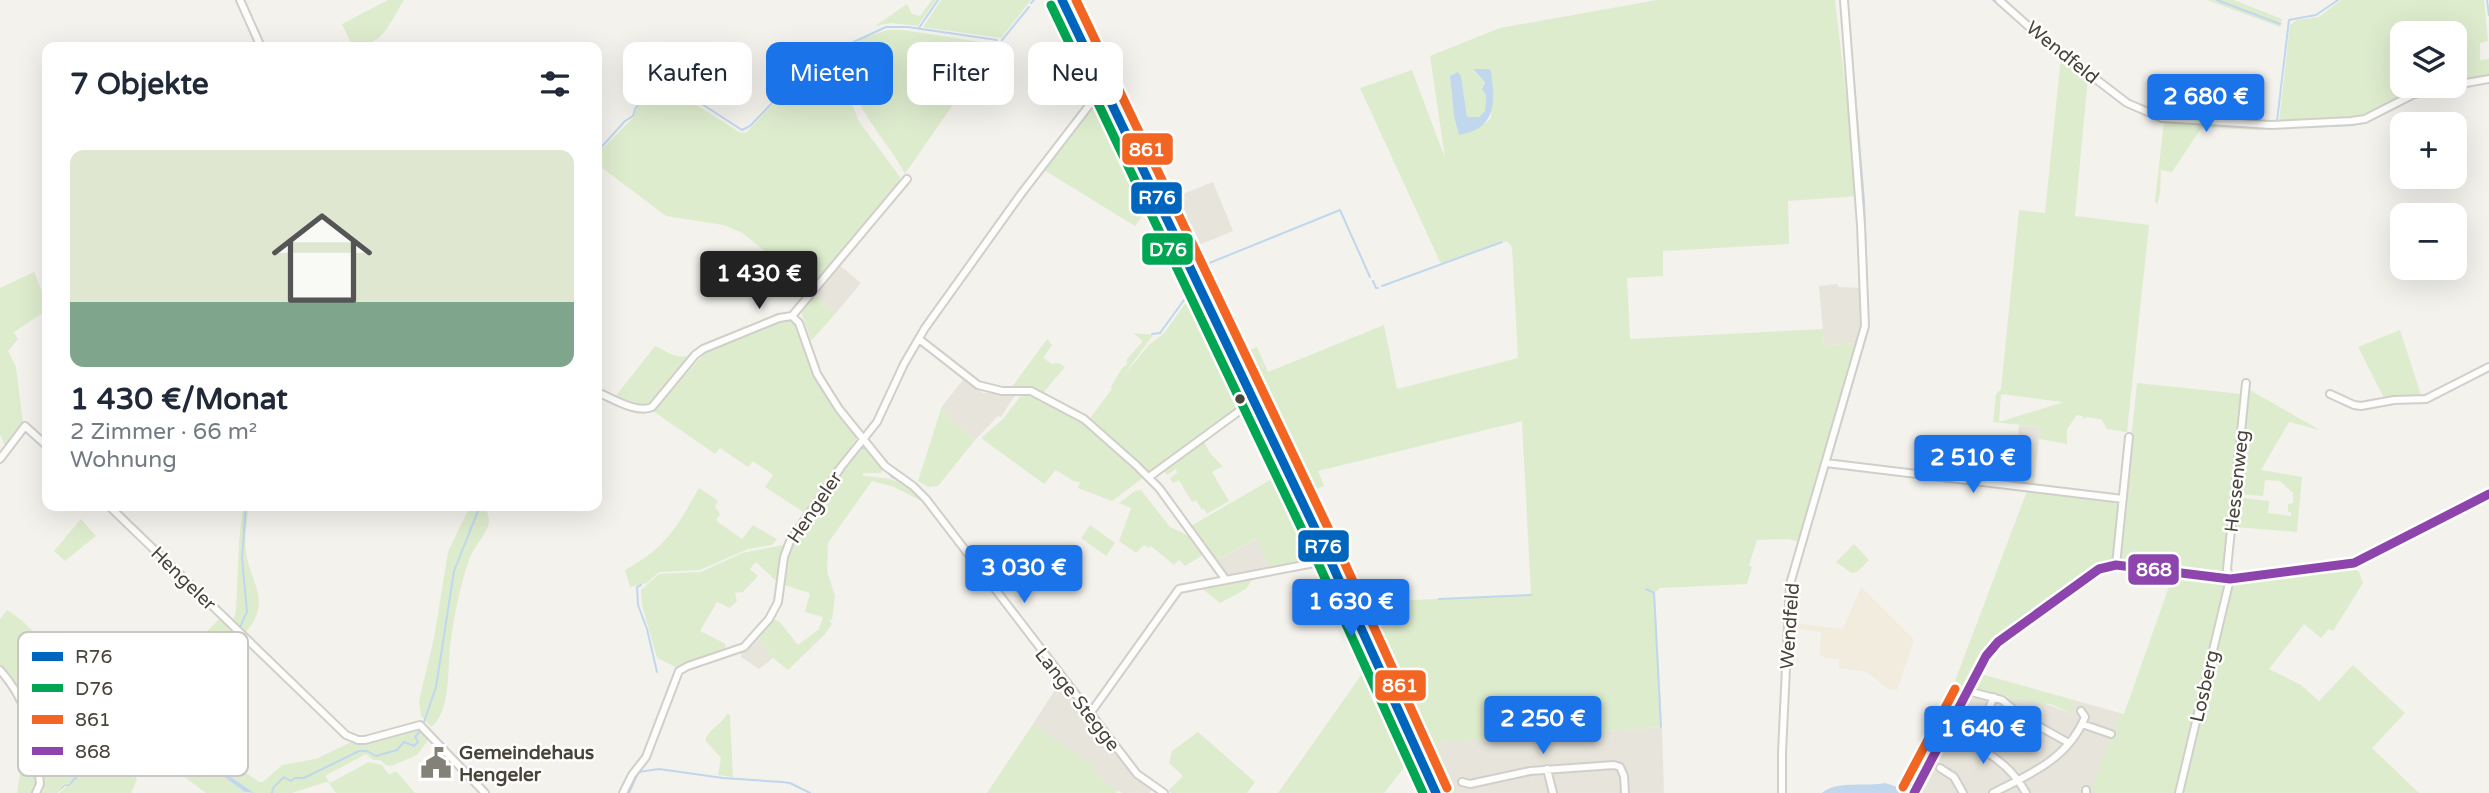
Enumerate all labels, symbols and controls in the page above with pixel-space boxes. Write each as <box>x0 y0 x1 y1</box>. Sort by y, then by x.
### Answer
street label: Wendfeld <box>2022 17 2103 89</box>
map controls <box>2390 21 2467 280</box>
button: layers <box>2390 21 2467 98</box>
chip: Kaufen <box>623 42 752 105</box>
chip: Mieten <box>766 42 893 105</box>
chip: Filter <box>907 42 1014 105</box>
chip: Neu <box>1028 42 1123 105</box>
icon: filters <box>536 65 574 103</box>
text: 7 Objekte <box>70 66 209 103</box>
pin: 2 680 € <box>2141 74 2271 134</box>
text: 2 680 € <box>2163 83 2249 111</box>
button: + <box>2390 112 2467 189</box>
line badge: 861 <box>1121 132 1174 166</box>
text: 861 <box>1129 139 1165 161</box>
line badge: R76 <box>1130 181 1183 215</box>
text: R76 <box>1138 187 1176 209</box>
icon: home <box>259 195 385 321</box>
button: − <box>2390 203 2467 280</box>
line badge: D76 <box>1141 232 1194 266</box>
text: D76 <box>1149 239 1187 261</box>
pin: 1 430 € <box>694 252 824 311</box>
text: 1 430 € <box>716 260 802 288</box>
text: 1 430 €/Monat <box>70 381 288 418</box>
unlabelled marker <box>1233 392 1247 406</box>
text: 2 Zimmer · 66 m² <box>70 418 257 446</box>
street label: Hessenweg <box>2221 429 2253 533</box>
pin: 2 510 € <box>1908 435 2038 495</box>
text: 2 510 € <box>1930 444 2016 472</box>
text: Wohnung <box>70 446 177 474</box>
street label: Hengeler <box>783 467 847 548</box>
line badge: R76 <box>1297 529 1350 563</box>
text: R76 <box>1304 536 1342 558</box>
street label: Hengeler <box>146 542 221 616</box>
pin: 3 030 € <box>959 546 1089 605</box>
line badge: 868 <box>2127 553 2180 586</box>
text: 3 030 € <box>981 554 1067 582</box>
text: 868 <box>2136 559 2172 581</box>
pin: 1 630 € <box>1286 580 1416 639</box>
street label: Wendfeld <box>1776 582 1804 670</box>
text: 1 630 € <box>1308 588 1394 616</box>
legend <box>18 632 248 776</box>
street label: Lange Stegge <box>1030 644 1124 756</box>
text: R76 <box>75 646 112 668</box>
street label: Losberg <box>2186 648 2224 724</box>
line badge: 861 <box>1374 669 1427 702</box>
text: 861 <box>1382 675 1418 697</box>
text: D76 <box>75 678 113 700</box>
pin: 2 250 € <box>1478 696 1608 756</box>
text: 2 250 € <box>1500 705 1586 733</box>
pin: 1 640 € <box>1918 706 2048 766</box>
text: 861 <box>75 709 111 731</box>
text: 1 640 € <box>1940 715 2026 743</box>
text: 868 <box>75 741 111 763</box>
place label: Gemeindehaus Hengeler <box>459 742 594 787</box>
public building icon: Gemeindehaus Hengeler <box>419 746 453 780</box>

